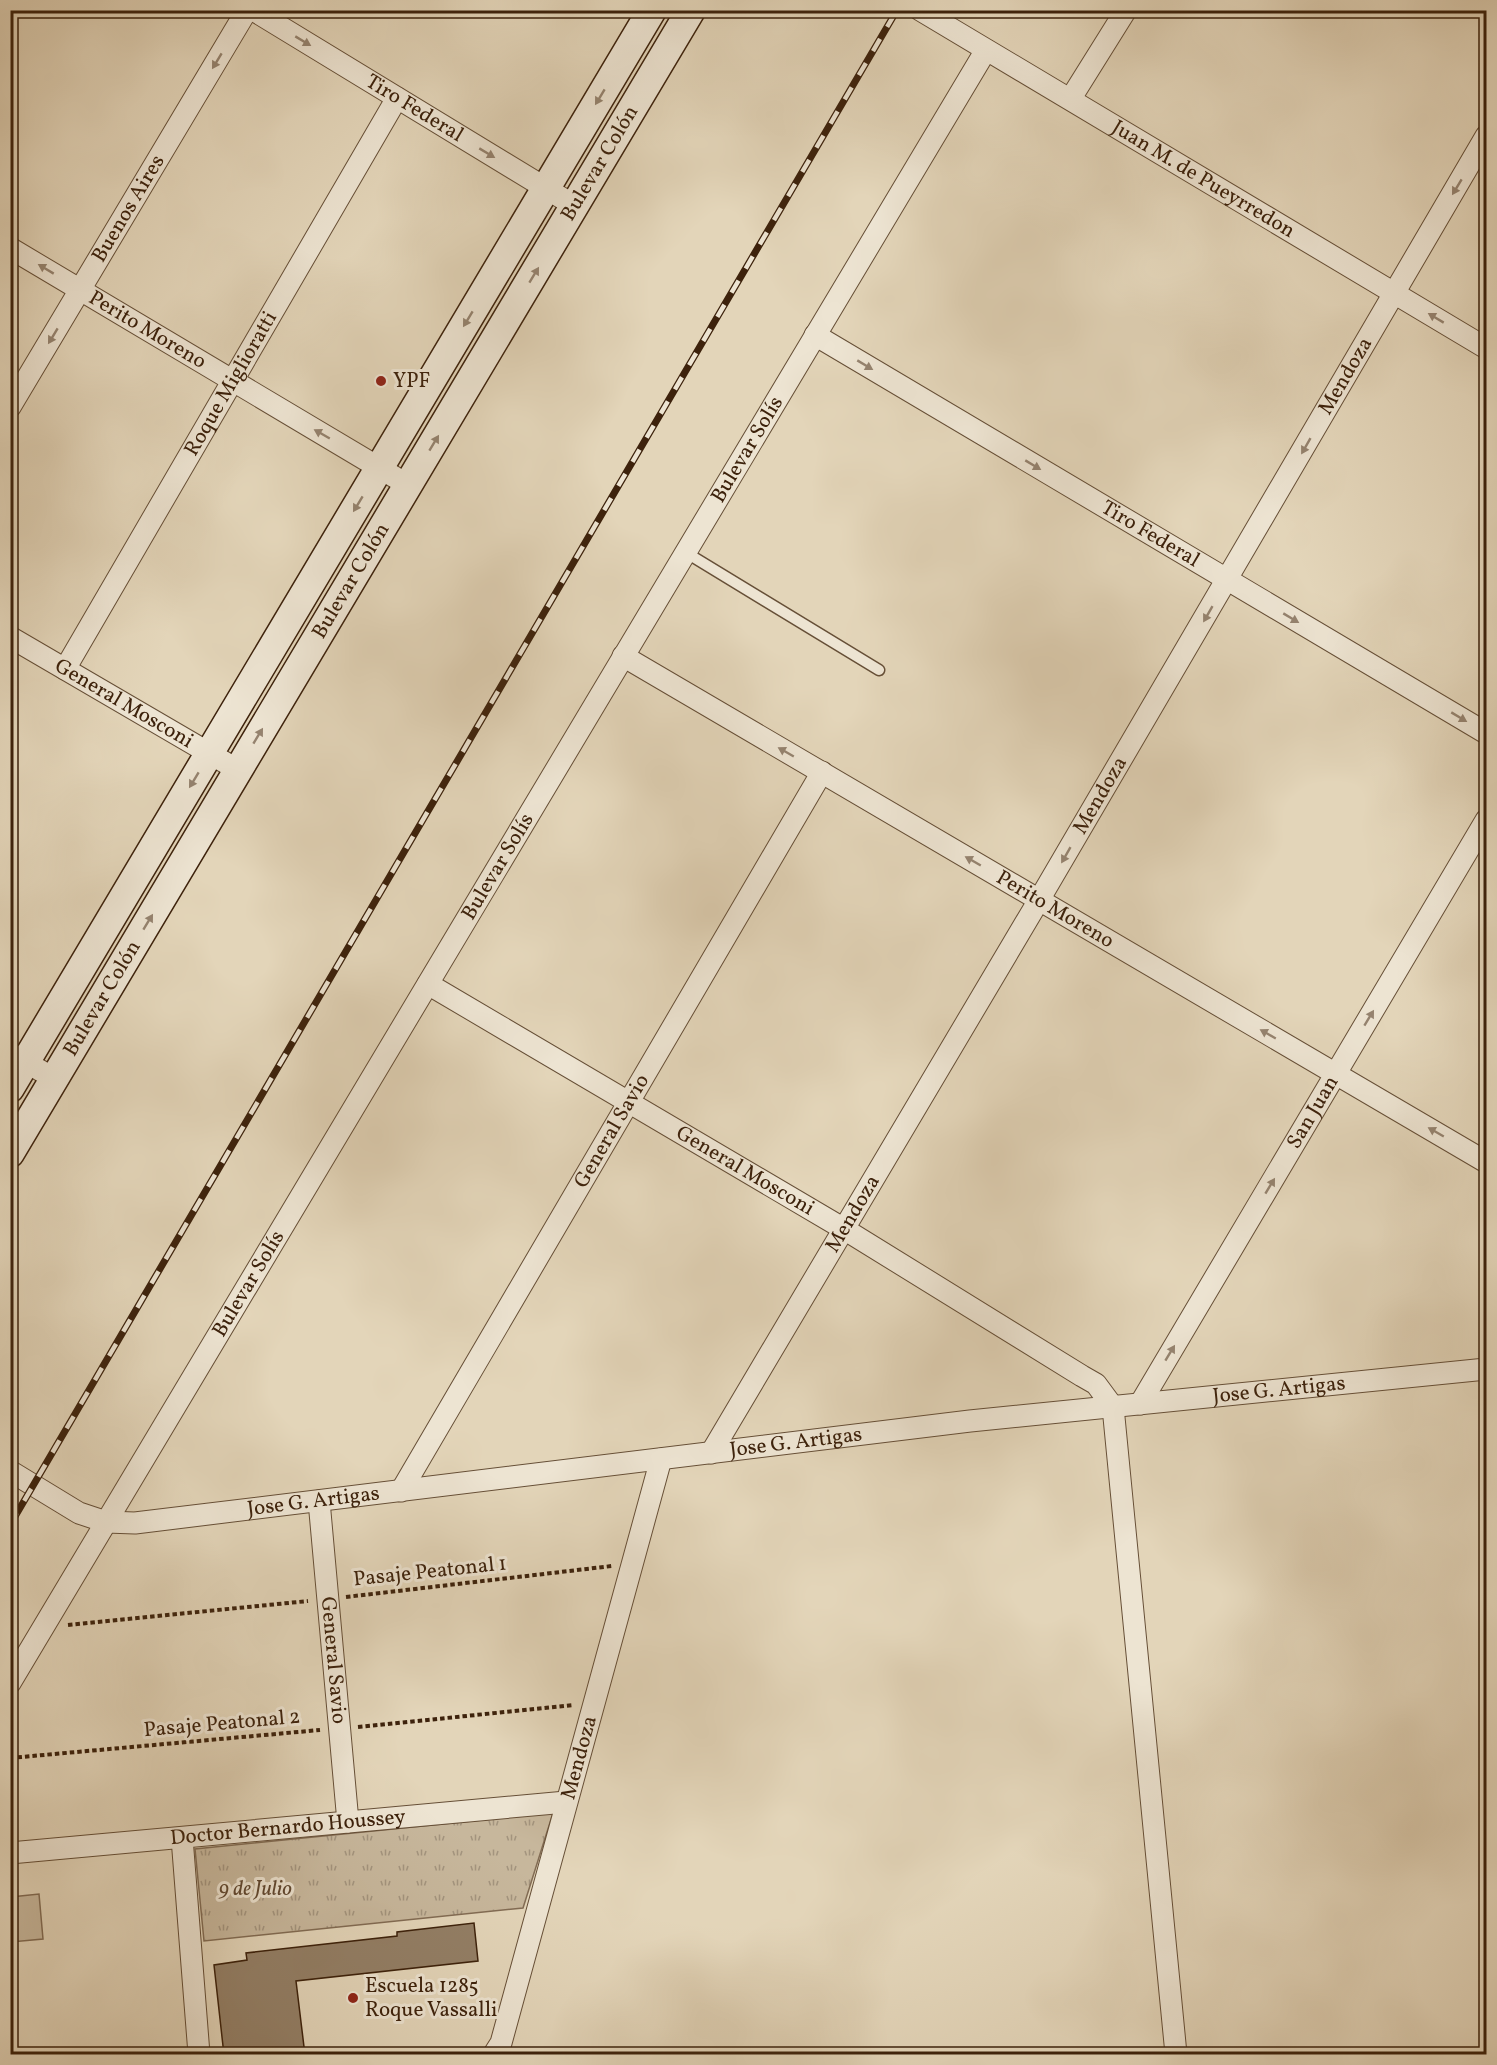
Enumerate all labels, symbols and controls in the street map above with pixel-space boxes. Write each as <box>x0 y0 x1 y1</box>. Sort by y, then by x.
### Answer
one-way arrow <box>295 36 312 46</box>
one-way arrow <box>212 53 223 69</box>
street label: Tiro Federal <box>360 67 469 149</box>
one-way arrow <box>595 89 606 105</box>
street label: Bulevar Colón <box>554 100 645 227</box>
street label: Juan M. de Pueyrredon <box>1106 113 1301 245</box>
one-way arrow <box>479 147 495 158</box>
street label: Buenos Aires <box>85 149 172 268</box>
one-way arrow <box>1451 179 1462 195</box>
one-way arrow <box>38 264 54 275</box>
one-way arrow <box>528 267 539 283</box>
street label: Perito Moreno <box>83 284 212 376</box>
street label: Roque Miglioratti <box>177 306 284 461</box>
one-way arrow <box>463 311 474 327</box>
one-way arrow <box>1427 313 1444 323</box>
one-way arrow <box>47 328 58 344</box>
street label: Mendoza <box>1311 332 1380 420</box>
one-way arrow <box>857 360 873 371</box>
place label: YPF <box>393 367 430 396</box>
marker: YPF <box>374 374 388 388</box>
street label: Bulevar Solís <box>704 391 790 508</box>
one-way arrow <box>313 430 330 440</box>
one-way arrow <box>428 435 439 451</box>
one-way arrow <box>1300 438 1311 454</box>
one-way arrow <box>1025 460 1042 470</box>
street label: Tiro Federal <box>1096 493 1205 574</box>
one-way arrow <box>352 496 363 512</box>
street label: Bulevar Colón <box>305 517 397 644</box>
one-way arrow <box>1202 606 1213 622</box>
one-way arrow <box>1283 613 1300 623</box>
street label: General Mosconi <box>49 652 199 755</box>
one-way arrow <box>1451 712 1468 722</box>
one-way arrow <box>253 727 263 744</box>
one-way arrow <box>778 746 794 757</box>
street label: Mendoza <box>1066 751 1134 840</box>
one-way arrow <box>188 772 199 788</box>
street label: Bulevar Solís <box>455 808 541 926</box>
one-way arrow <box>1061 847 1071 864</box>
one-way arrow <box>964 856 981 866</box>
street label: Perito Moreno <box>991 863 1120 955</box>
one-way arrow <box>142 914 153 930</box>
street label: Bulevar Colón <box>56 935 148 1062</box>
one-way arrow <box>1364 1010 1375 1026</box>
one-way arrow <box>1260 1028 1276 1039</box>
street label: General Savio <box>567 1069 656 1194</box>
street label: San Juan <box>1280 1070 1346 1154</box>
street label: General Mosconi <box>670 1119 820 1223</box>
one-way arrow <box>1428 1127 1444 1138</box>
street label: Mendoza <box>818 1170 887 1258</box>
one-way arrow <box>1264 1178 1275 1194</box>
street label: Bulevar Solís <box>205 1225 292 1343</box>
one-way arrow <box>1165 1345 1176 1361</box>
street label: Jose G. Artigas <box>1211 1369 1347 1411</box>
street label: Jose G. Artigas <box>728 1420 864 1465</box>
street label: Jose G. Artigas <box>245 1479 381 1524</box>
street label: Pasaje Peatonal 1 <box>352 1550 508 1594</box>
street label: General Savio <box>313 1595 354 1725</box>
street label: Pasaje Peatonal 2 <box>142 1703 302 1745</box>
street label: Mendoza <box>554 1712 605 1803</box>
street label: Doctor Bernardo Houssey <box>169 1802 407 1853</box>
park label: 9 de Julio <box>218 1875 292 1904</box>
place label: Escuela 1285 Roque Vassalli <box>365 1972 497 2025</box>
marker: Escuela 1285 Roque Vassalli <box>346 1991 360 2005</box>

